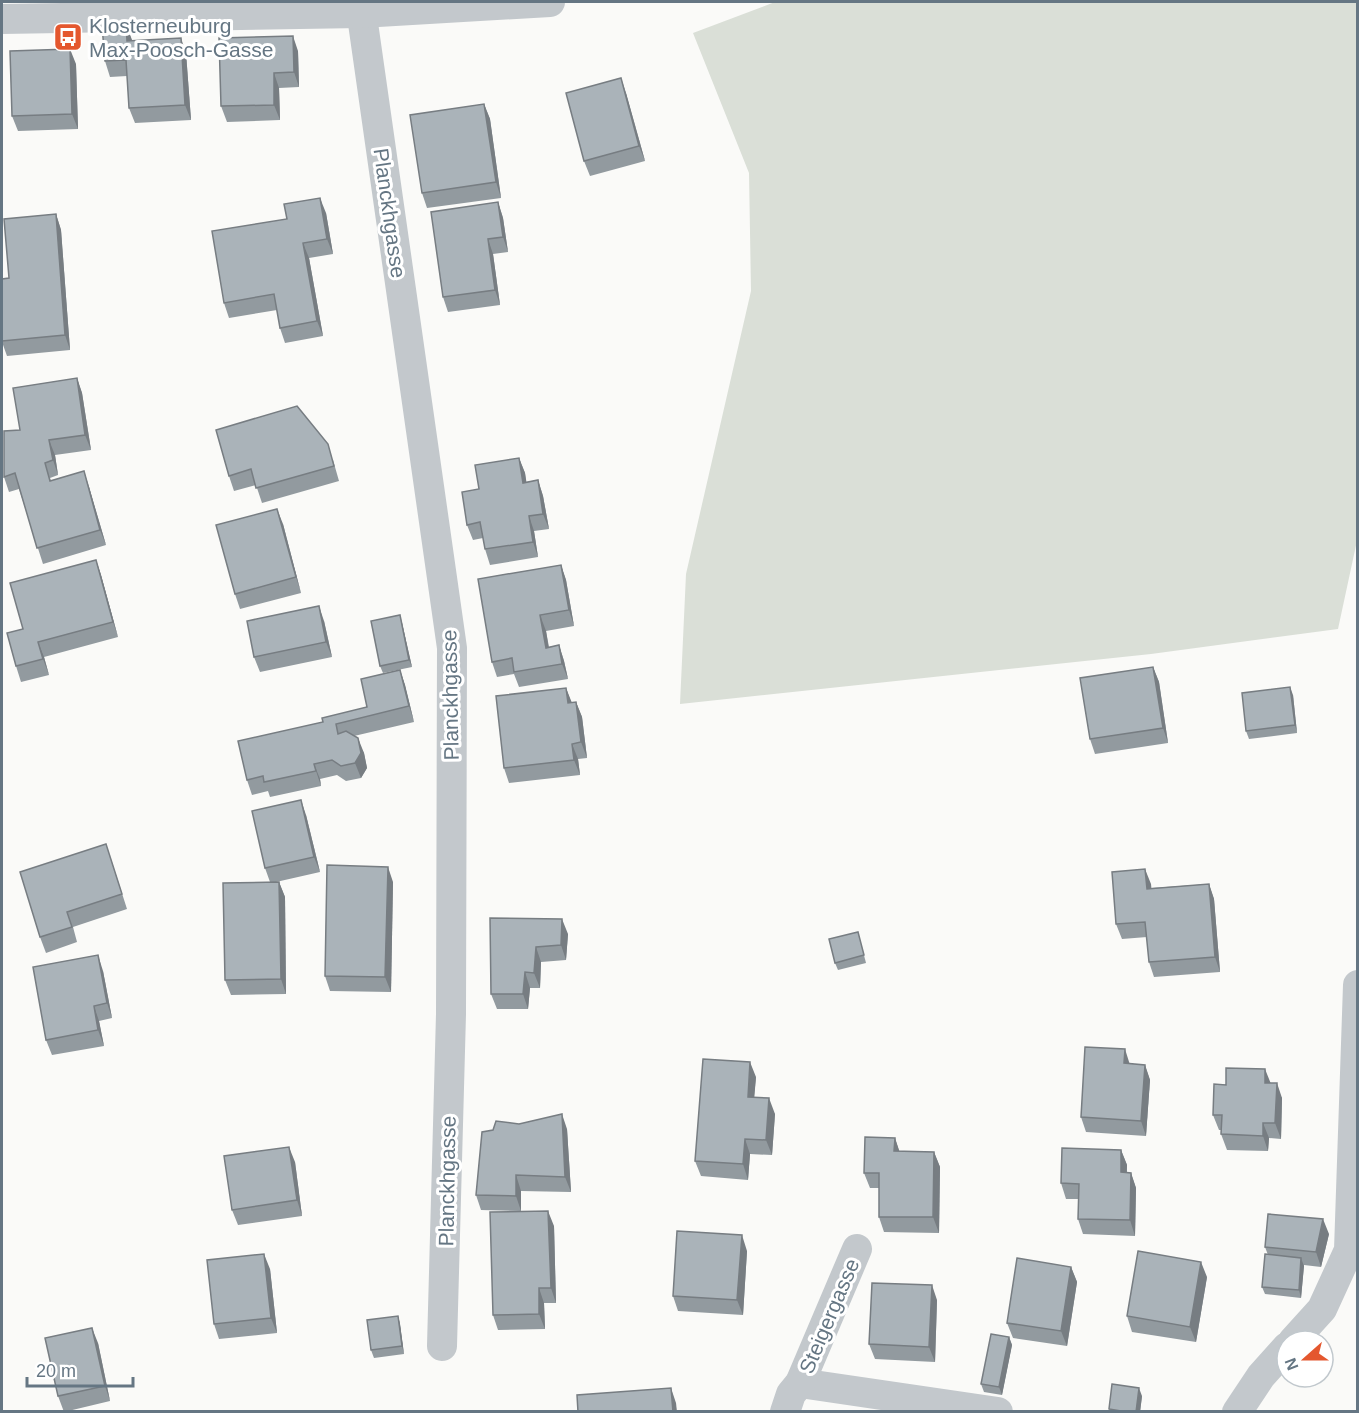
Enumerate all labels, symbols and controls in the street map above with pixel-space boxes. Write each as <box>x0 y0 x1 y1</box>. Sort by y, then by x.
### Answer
place label: Klosterneuburg Max-Poosch-Gasse <box>89 14 273 61</box>
bus stop icon: Klosterneuburg Max-Poosch-Gasse <box>52 21 84 53</box>
street label: Planckhgasse <box>370 147 410 279</box>
street label: Planckhgasse <box>437 629 463 761</box>
street label: Planckhgasse <box>434 1115 460 1247</box>
street label: Steigergasse <box>794 1255 864 1377</box>
north arrow <box>1275 1329 1335 1389</box>
scale bar <box>27 1350 134 1388</box>
text: N <box>1281 1356 1301 1373</box>
text: 20 m <box>36 1361 76 1381</box>

